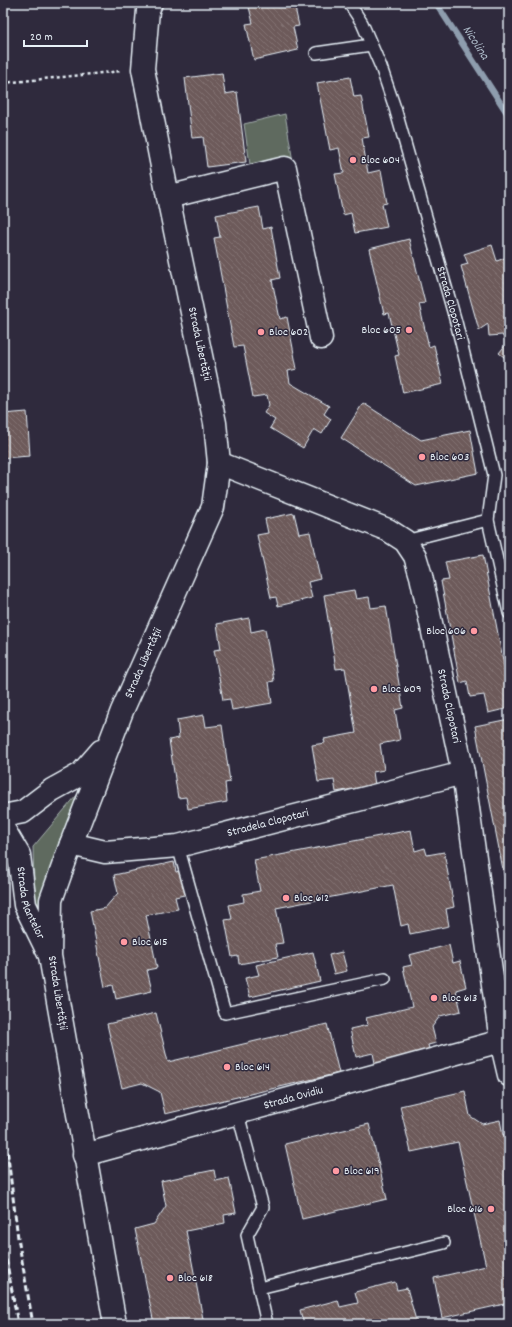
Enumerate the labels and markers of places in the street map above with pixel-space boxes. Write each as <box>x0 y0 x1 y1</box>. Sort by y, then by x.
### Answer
place label: Bloc 604 <box>361 152 400 169</box>
marker: Bloc 604 <box>348 155 358 165</box>
place label: Bloc 605 <box>362 322 401 339</box>
place label: Bloc 602 <box>269 324 308 341</box>
marker: Bloc 605 <box>404 325 414 335</box>
marker: Bloc 602 <box>256 327 266 337</box>
place label: Bloc 603 <box>430 449 469 466</box>
marker: Bloc 603 <box>417 452 427 462</box>
place label: Bloc 606 <box>426 623 466 640</box>
marker: Bloc 606 <box>469 626 479 636</box>
place label: Bloc 609 <box>382 681 421 698</box>
marker: Bloc 609 <box>369 684 379 694</box>
place label: Bloc 612 <box>294 890 329 907</box>
marker: Bloc 612 <box>281 893 291 903</box>
place label: Bloc 615 <box>132 934 168 951</box>
marker: Bloc 615 <box>119 937 129 947</box>
place label: Bloc 613 <box>442 990 477 1007</box>
marker: Bloc 613 <box>429 993 439 1003</box>
place label: Bloc 614 <box>235 1059 270 1076</box>
marker: Bloc 614 <box>222 1062 232 1072</box>
place label: Bloc 619 <box>344 1163 379 1180</box>
marker: Bloc 619 <box>331 1166 341 1176</box>
place label: Bloc 616 <box>447 1201 483 1218</box>
marker: Bloc 616 <box>486 1204 496 1214</box>
place label: Bloc 618 <box>178 1270 213 1287</box>
marker: Bloc 618 <box>165 1273 175 1283</box>

